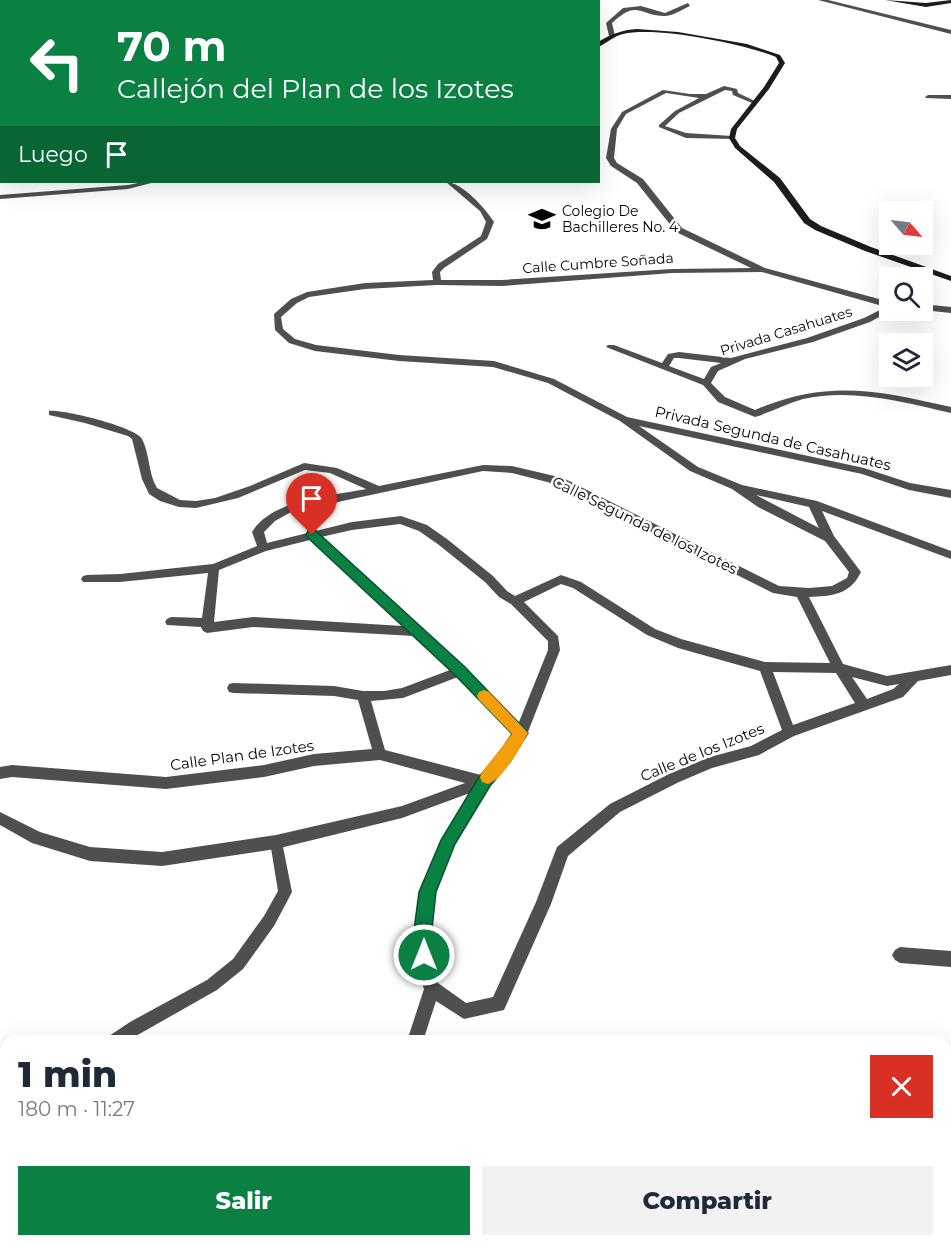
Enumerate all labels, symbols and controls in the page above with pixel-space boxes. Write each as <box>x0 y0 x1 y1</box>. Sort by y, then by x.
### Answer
text: 70 m <box>117 20 227 72</box>
icon: left <box>18 24 96 102</box>
text: Callejón del Plan de los Izotes <box>117 72 514 105</box>
icon: arrive <box>100 138 133 171</box>
text: Luego <box>18 141 88 168</box>
north arrow <box>879 201 933 255</box>
map controls <box>879 201 933 387</box>
place label: Colegio De Bachilleres No. 4 <box>562 202 679 236</box>
school or university icon: Colegio De Bachilleres No. 4 <box>527 204 557 234</box>
street label: Calle Cumbre Soñada <box>522 249 674 277</box>
button: search <box>879 267 933 321</box>
street label: Privada Casahuates <box>718 302 854 360</box>
button: layers <box>879 333 933 387</box>
street label: Privada Segunda de Casahuates <box>653 402 893 474</box>
street label: Calle Segunda de los Izotes <box>549 472 741 578</box>
pin <box>286 473 337 535</box>
icon: arrive <box>295 482 328 515</box>
street label: Calle de los Izotes <box>637 718 767 786</box>
street label: Calle Plan de Izotes <box>169 736 315 774</box>
position arrow <box>392 923 456 987</box>
text: 1 min <box>18 1052 117 1096</box>
button: close <box>870 1055 933 1118</box>
text: 180 m · 11:27 <box>18 1097 135 1121</box>
button: Salir <box>18 1166 470 1235</box>
button: Compartir <box>482 1166 933 1235</box>

